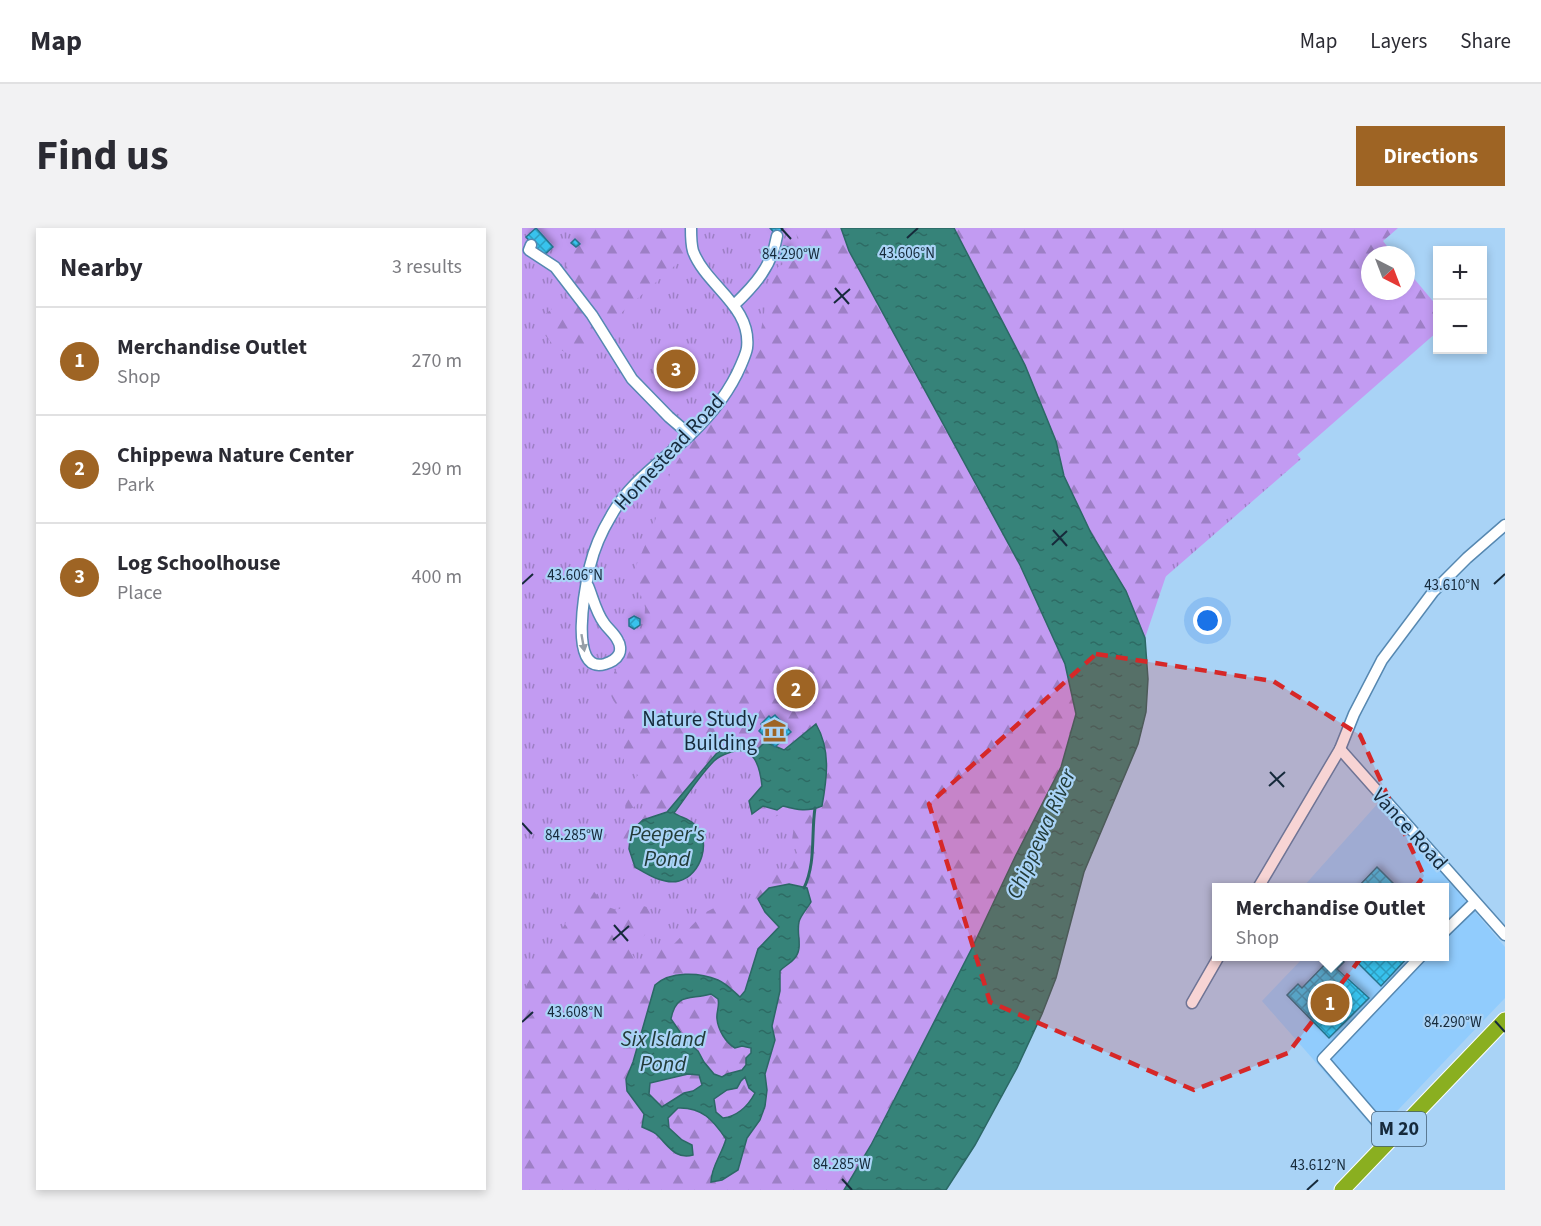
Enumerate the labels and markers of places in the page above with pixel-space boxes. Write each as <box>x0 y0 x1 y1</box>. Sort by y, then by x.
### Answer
pin: 3 <box>656 346 696 392</box>
pin: 2 <box>776 666 816 712</box>
place label: Nature Study Building <box>642 704 757 758</box>
museum icon: Nature Study Building <box>762 718 788 744</box>
pin: 1 <box>1310 980 1350 1026</box>

